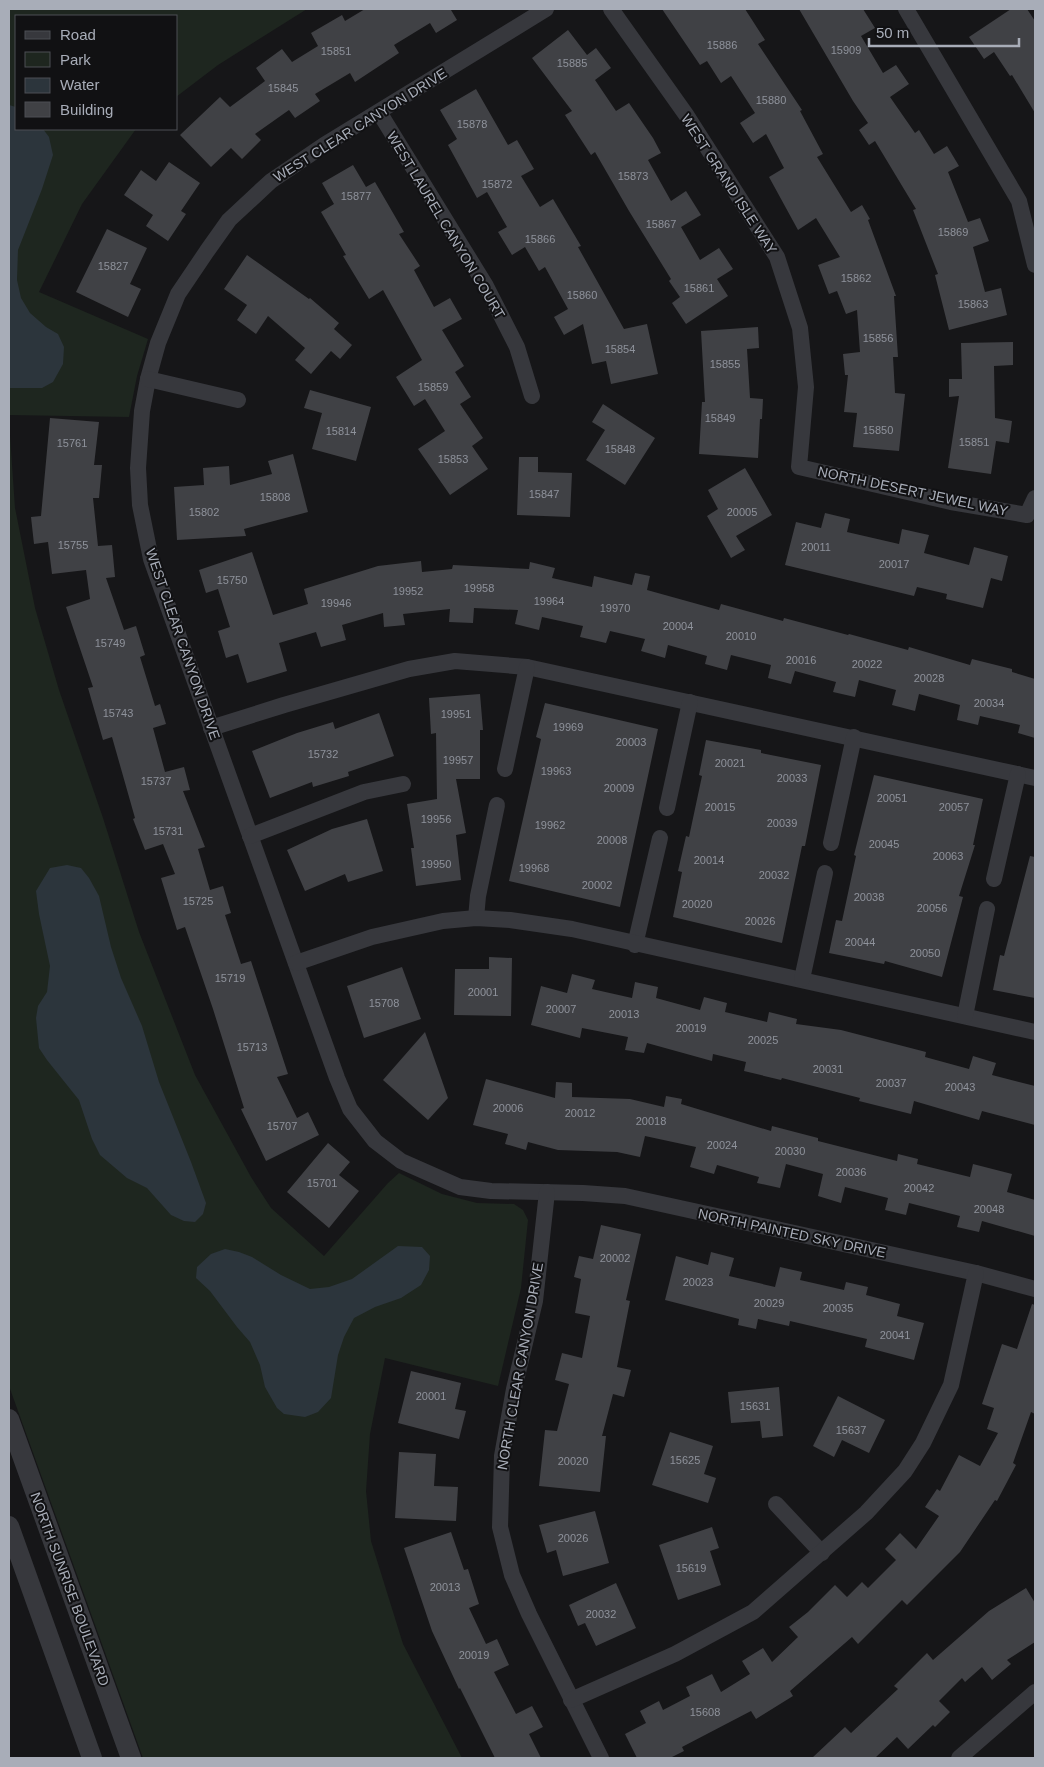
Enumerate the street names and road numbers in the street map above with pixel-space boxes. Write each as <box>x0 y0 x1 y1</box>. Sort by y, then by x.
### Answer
street label: WEST CLEAR CANYON DRIVE <box>270 65 450 185</box>
street label: WEST GRAND ISLE WAY <box>678 111 780 257</box>
street label: WEST LAUREL CANYON COURT <box>384 129 509 322</box>
street label: NORTH DESERT JEWEL WAY <box>816 463 1010 519</box>
street label: WEST CLEAR CANYON DRIVE <box>143 546 223 742</box>
street label: NORTH PAINTED SKY DRIVE <box>697 1205 887 1261</box>
street label: NORTH CLEAR CANYON DRIVE <box>494 1261 546 1471</box>
street label: NORTH SUNRISE BOULEVARD <box>27 1490 113 1688</box>

